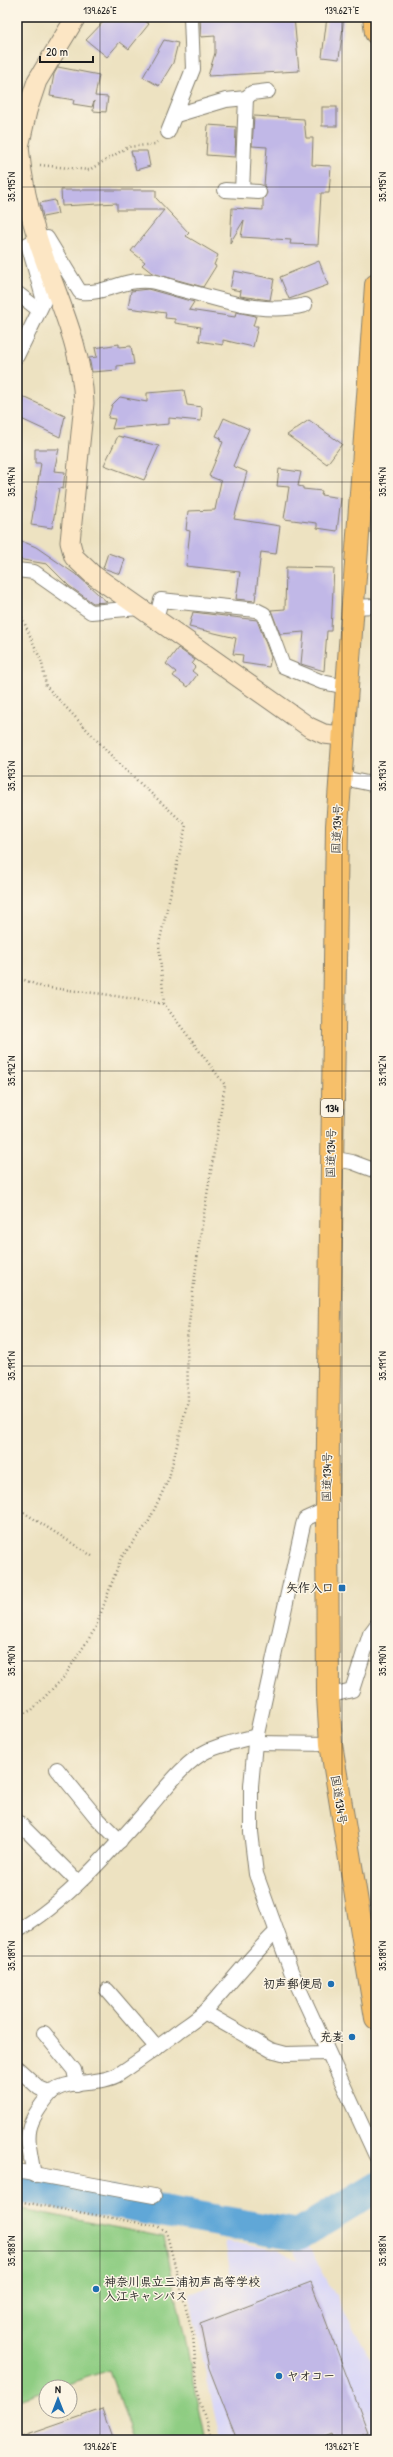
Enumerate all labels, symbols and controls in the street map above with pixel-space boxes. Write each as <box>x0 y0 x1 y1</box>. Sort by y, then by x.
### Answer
text: 139.626°E <box>83 4 117 17</box>
text: 139.627°E <box>325 4 360 17</box>
scale bar <box>40 38 93 64</box>
text: 20 m <box>46 43 68 60</box>
text: 35.195°N <box>5 172 18 202</box>
text: 35.195°N <box>376 172 389 202</box>
text: 35.194°N <box>5 467 18 497</box>
text: 35.194°N <box>376 467 389 497</box>
text: 35.193°N <box>5 761 18 791</box>
text: 35.193°N <box>376 761 389 791</box>
street label: 国道134号 <box>327 804 346 854</box>
text: 35.192°N <box>5 1056 18 1086</box>
text: 35.192°N <box>376 1056 389 1086</box>
road number: 134 <box>321 1099 343 1117</box>
street label: 国道134号 <box>322 1128 339 1178</box>
text: 35.191°N <box>5 1351 18 1381</box>
text: 35.191°N <box>376 1351 389 1381</box>
street label: 国道134号 <box>318 1452 335 1502</box>
place label: 矢作入口 <box>286 1579 334 1596</box>
marker: 矢作入口 <box>337 1583 347 1593</box>
text: 35.190°N <box>5 1646 18 1676</box>
text: 35.190°N <box>376 1646 389 1676</box>
street label: 国道134号 <box>327 1774 352 1826</box>
text: 35.189°N <box>5 1941 18 1971</box>
text: 35.189°N <box>376 1941 389 1971</box>
place label: 初声郵便局 <box>263 1975 323 1992</box>
marker: 初声郵便局 <box>326 1979 336 1989</box>
place label: 充麦 <box>320 2028 344 2045</box>
marker: 充麦 <box>347 2032 357 2042</box>
text: 35.188°N <box>5 2236 18 2266</box>
text: 35.188°N <box>376 2236 389 2266</box>
place label: 神奈川県立三浦初声高等学校 入江キャンパス <box>104 2273 260 2304</box>
marker: 神奈川県立三浦初声高等学校 入江キャンパス <box>91 2284 101 2294</box>
place label: ヤオコー <box>287 2367 335 2384</box>
marker: ヤオコー <box>274 2371 284 2381</box>
north arrow <box>38 2379 78 2419</box>
text: N <box>55 2382 61 2396</box>
text: 139.626°E <box>83 2440 117 2453</box>
text: 139.627°E <box>325 2440 360 2453</box>

